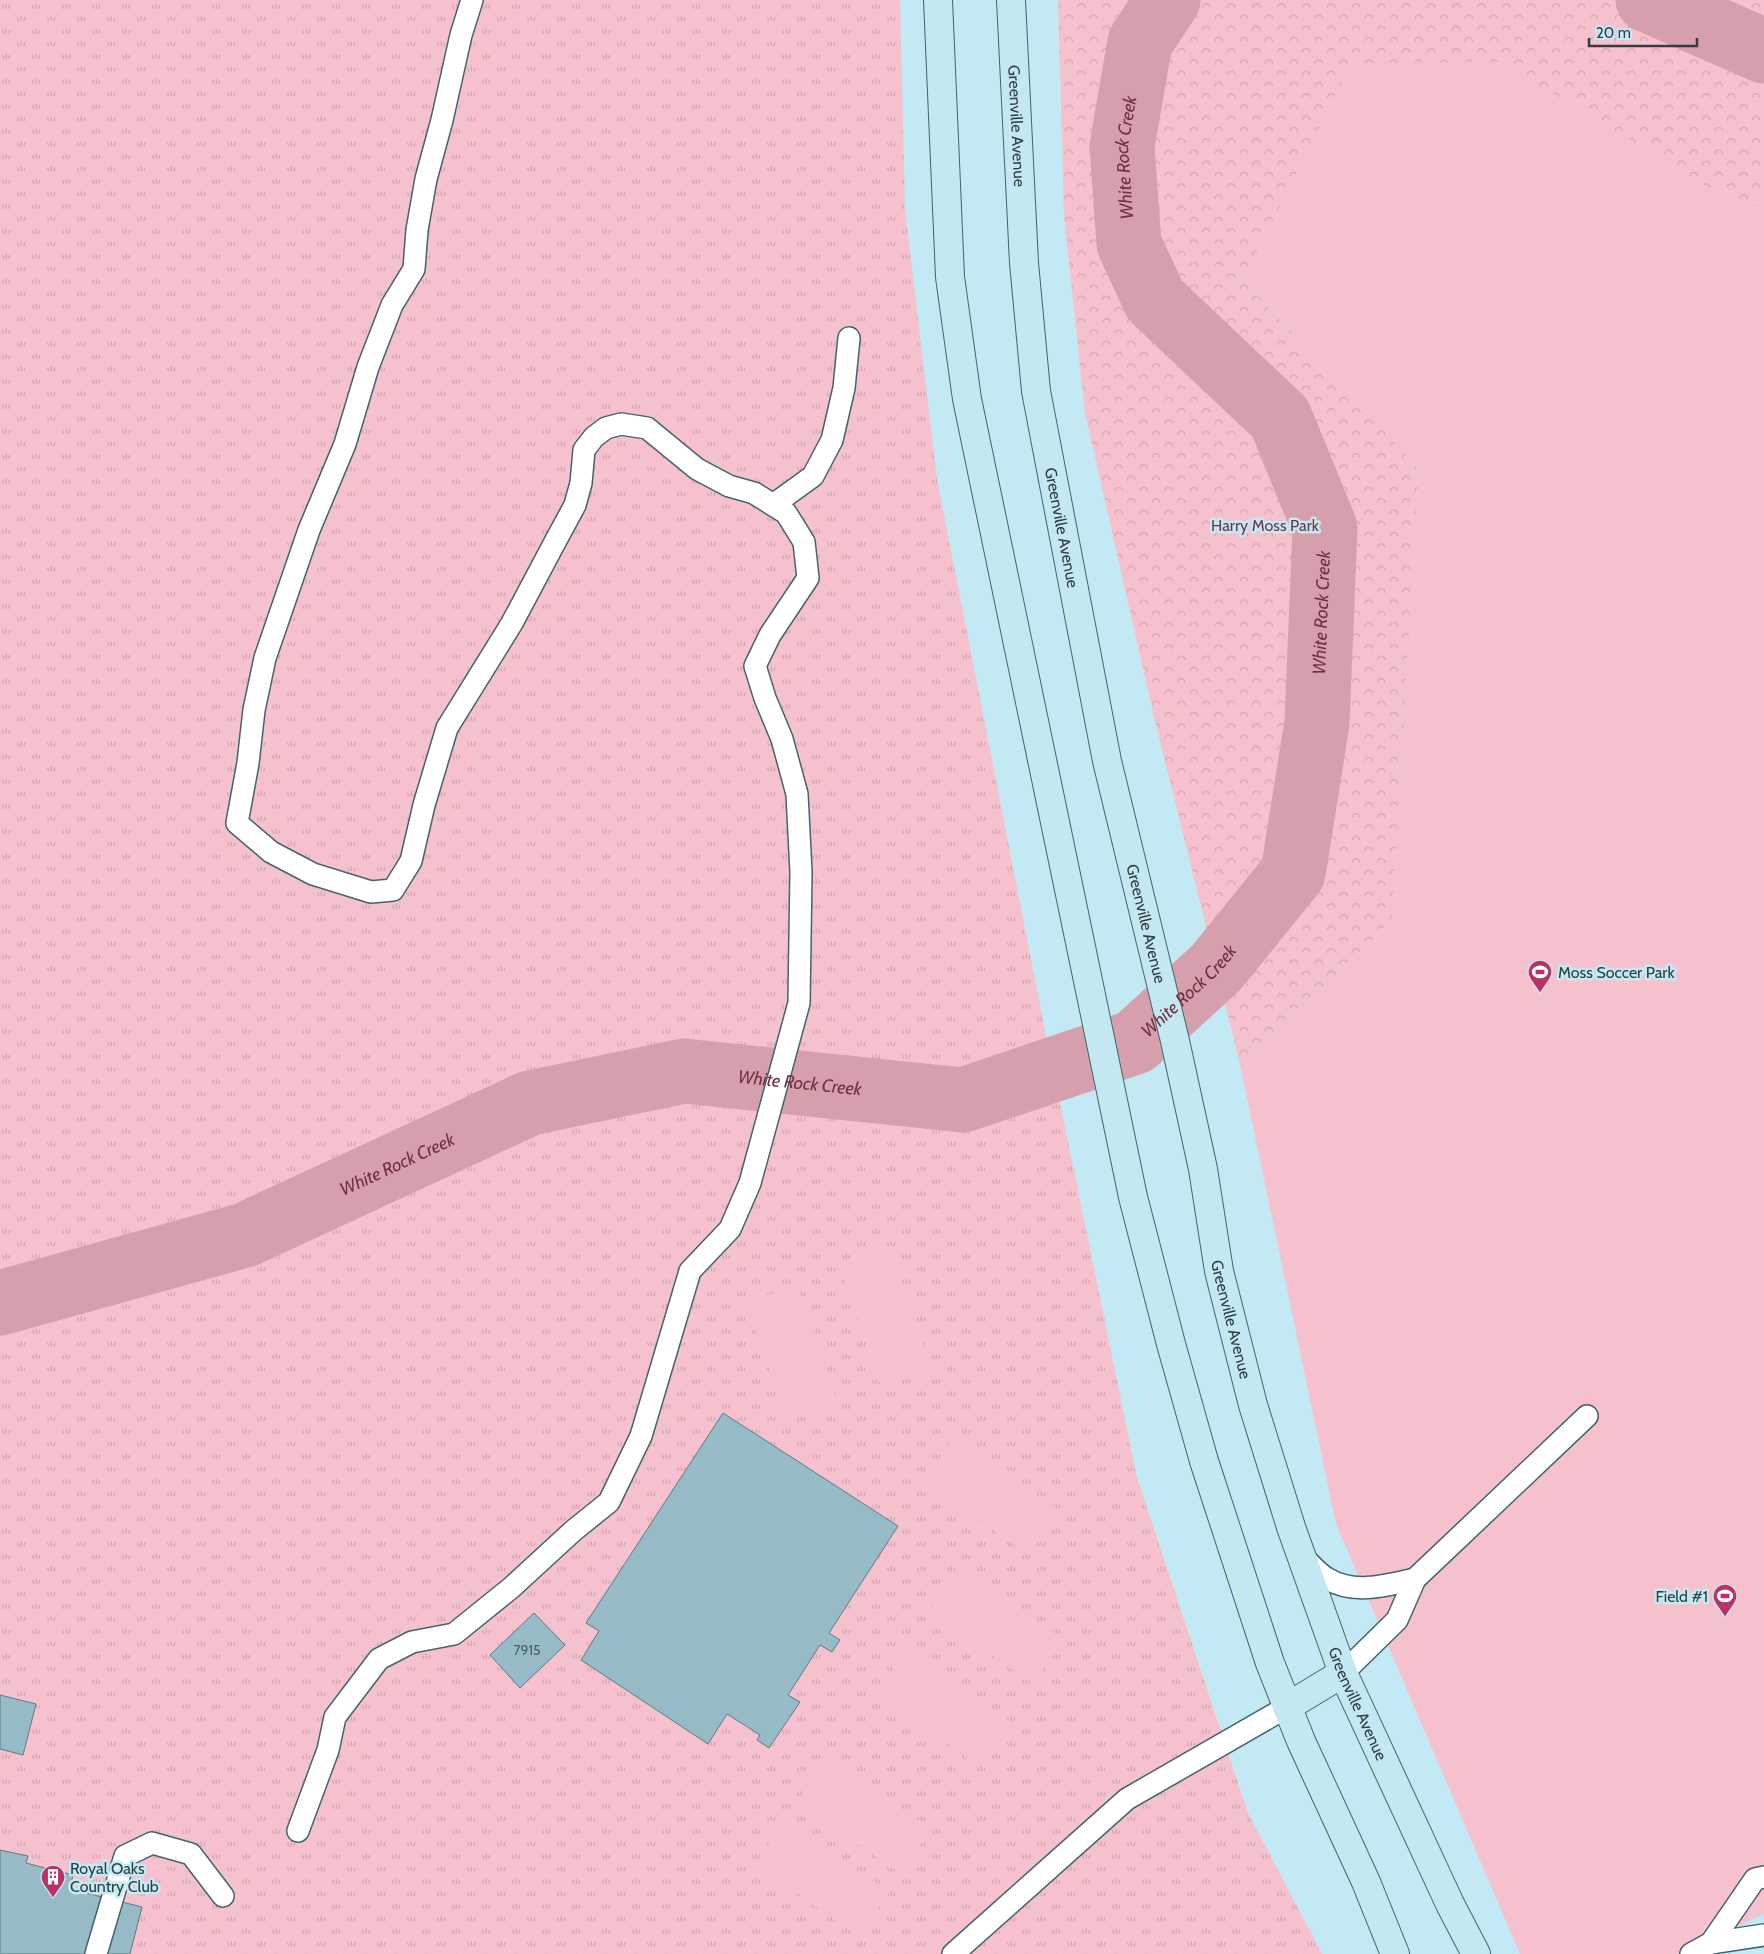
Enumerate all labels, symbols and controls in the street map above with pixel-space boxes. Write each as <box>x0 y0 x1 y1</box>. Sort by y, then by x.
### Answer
scale bar <box>1589 15 1696 47</box>
text: 20 m <box>1596 24 1631 42</box>
street label: Greenville Avenue <box>1005 64 1030 187</box>
water label: White Rock Creek <box>1111 93 1142 220</box>
street label: Greenville Avenue <box>1041 466 1083 589</box>
park label: Harry Moss Park <box>1211 516 1320 535</box>
water label: White Rock Creek <box>1308 549 1335 675</box>
street label: Greenville Avenue <box>1123 862 1170 985</box>
water label: White Rock Creek <box>1137 939 1242 1042</box>
sports icon: Moss Soccer Park <box>1527 959 1553 993</box>
place label: Moss Soccer Park <box>1558 963 1675 982</box>
water label: White Rock Creek <box>737 1066 864 1101</box>
water label: White Rock Creek <box>336 1128 459 1201</box>
street label: Greenville Avenue <box>1208 1259 1255 1381</box>
sports icon: Field #1 <box>1712 1583 1738 1617</box>
place label: Field #1 <box>1656 1587 1708 1606</box>
house number: 7915 <box>513 1641 541 1659</box>
street label: Greenville Avenue <box>1325 1644 1392 1763</box>
place label: Royal Oaks Country Club <box>70 1859 159 1896</box>
building icon: Royal Oaks Country Club <box>40 1864 66 1898</box>

